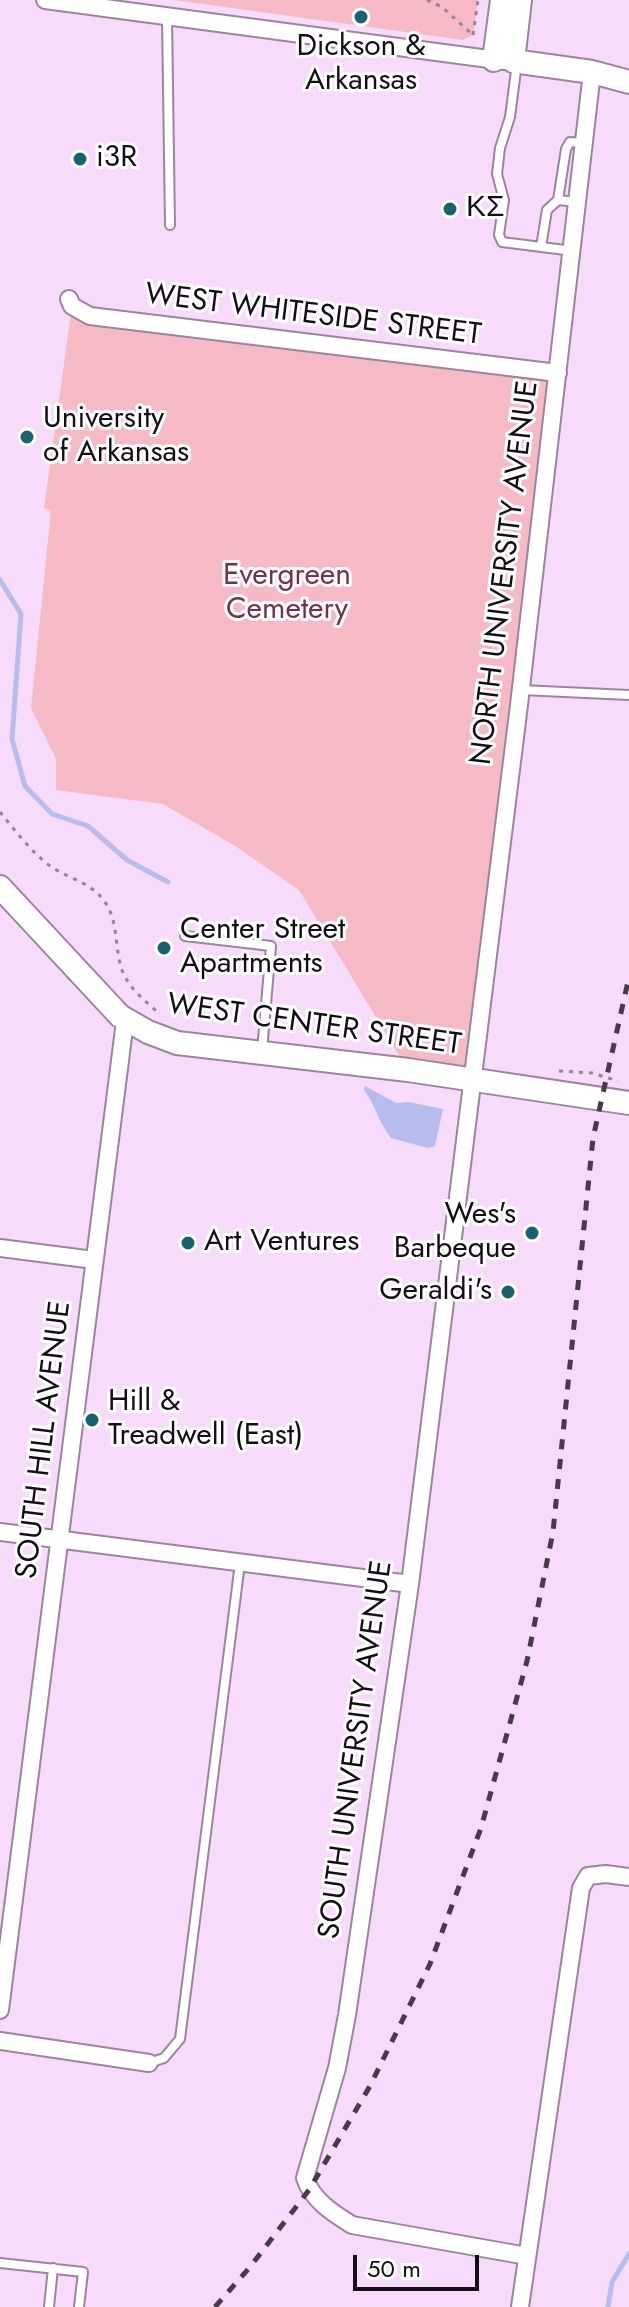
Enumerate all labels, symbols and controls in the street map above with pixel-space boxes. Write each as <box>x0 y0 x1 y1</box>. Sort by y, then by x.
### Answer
marker: Dickson & Arkansas <box>352 8 370 26</box>
place label: Dickson & Arkansas <box>296 30 426 100</box>
place label: i3R <box>96 141 137 177</box>
marker: i3R <box>71 150 89 168</box>
place label: ΚΣ <box>466 191 505 227</box>
marker: ΚΣ <box>441 200 459 218</box>
street label: WEST WHITESIDE STREET <box>143 278 483 354</box>
street label: NORTH UNIVERSITY AVENUE <box>465 379 547 767</box>
place label: University of Arkansas <box>43 402 189 472</box>
marker: University of Arkansas <box>18 428 36 446</box>
park label: Evergreen Cemetery <box>223 559 351 630</box>
place label: Center Street Apartments <box>180 913 345 984</box>
marker: Center Street Apartments <box>155 939 173 957</box>
street label: WEST CENTER STREET <box>165 988 463 1064</box>
place label: Wes's Barbeque <box>394 1198 516 1268</box>
marker: Wes's Barbeque <box>523 1224 541 1242</box>
place label: Art Ventures <box>204 1225 359 1261</box>
marker: Art Ventures <box>179 1234 197 1252</box>
place label: Geraldi's <box>379 1274 492 1310</box>
marker: Geraldi's <box>499 1283 517 1301</box>
street label: SOUTH HILL AVENUE <box>10 1299 80 1581</box>
place label: Hill & Treadwell (East) <box>108 1385 303 1456</box>
marker: Hill & Treadwell (East) <box>83 1411 101 1429</box>
street label: SOUTH UNIVERSITY AVENUE <box>313 1558 401 1942</box>
scale bar <box>357 2239 483 2289</box>
text: 50 m <box>367 2251 421 2286</box>

